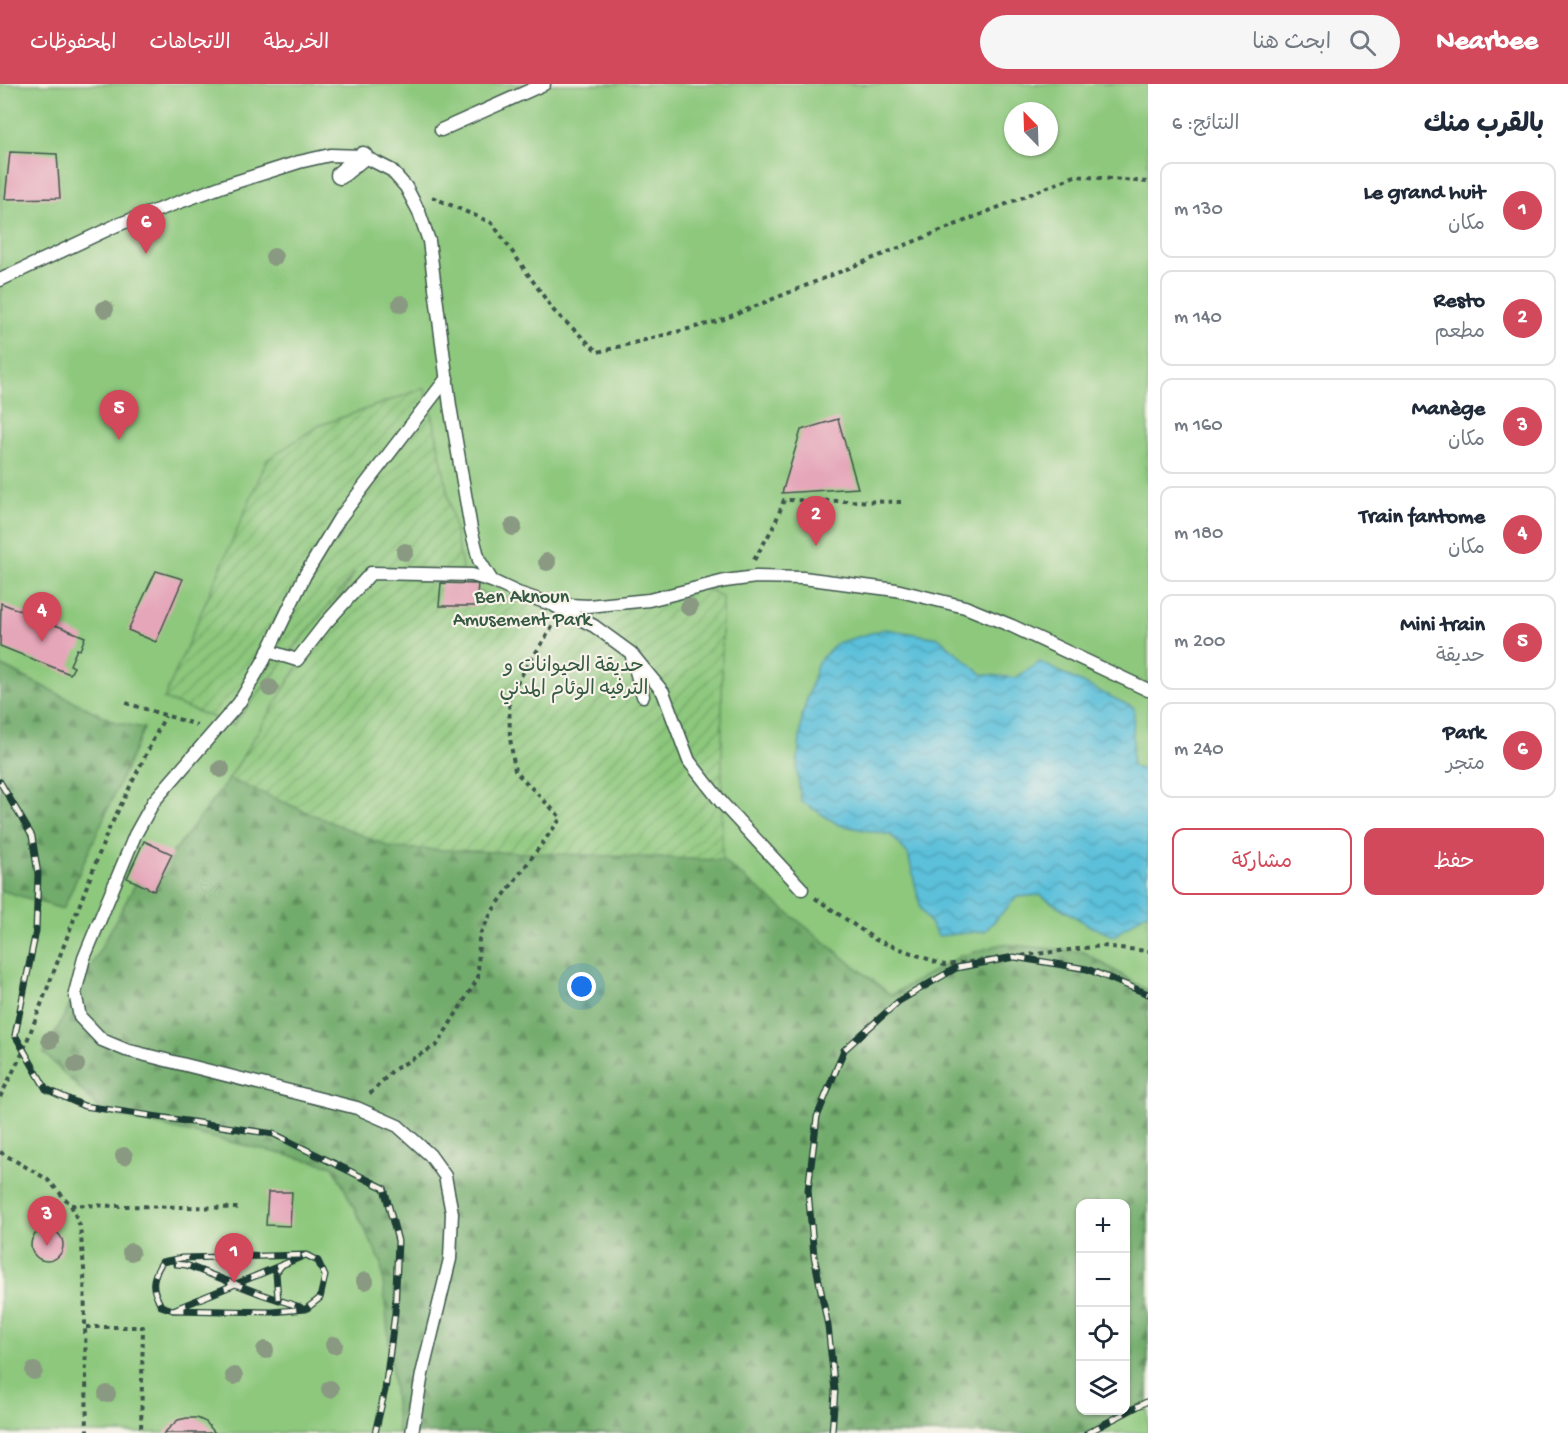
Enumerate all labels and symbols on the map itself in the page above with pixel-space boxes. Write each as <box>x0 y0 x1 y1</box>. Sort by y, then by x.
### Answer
north arrow <box>1004 102 1058 156</box>
pin: 6 <box>126 204 166 254</box>
pin: 5 <box>100 390 138 440</box>
pin: 2 <box>796 496 836 546</box>
park label: Ben Aknoun Amusement Park <box>453 587 593 633</box>
pin: 4 <box>22 592 62 642</box>
park label: حديقة الحيوانات و الترفيه الوئام المدني <box>500 655 648 705</box>
your location <box>567 972 596 1001</box>
pin: 3 <box>28 1196 66 1246</box>
pin: 1 <box>214 1234 254 1283</box>

